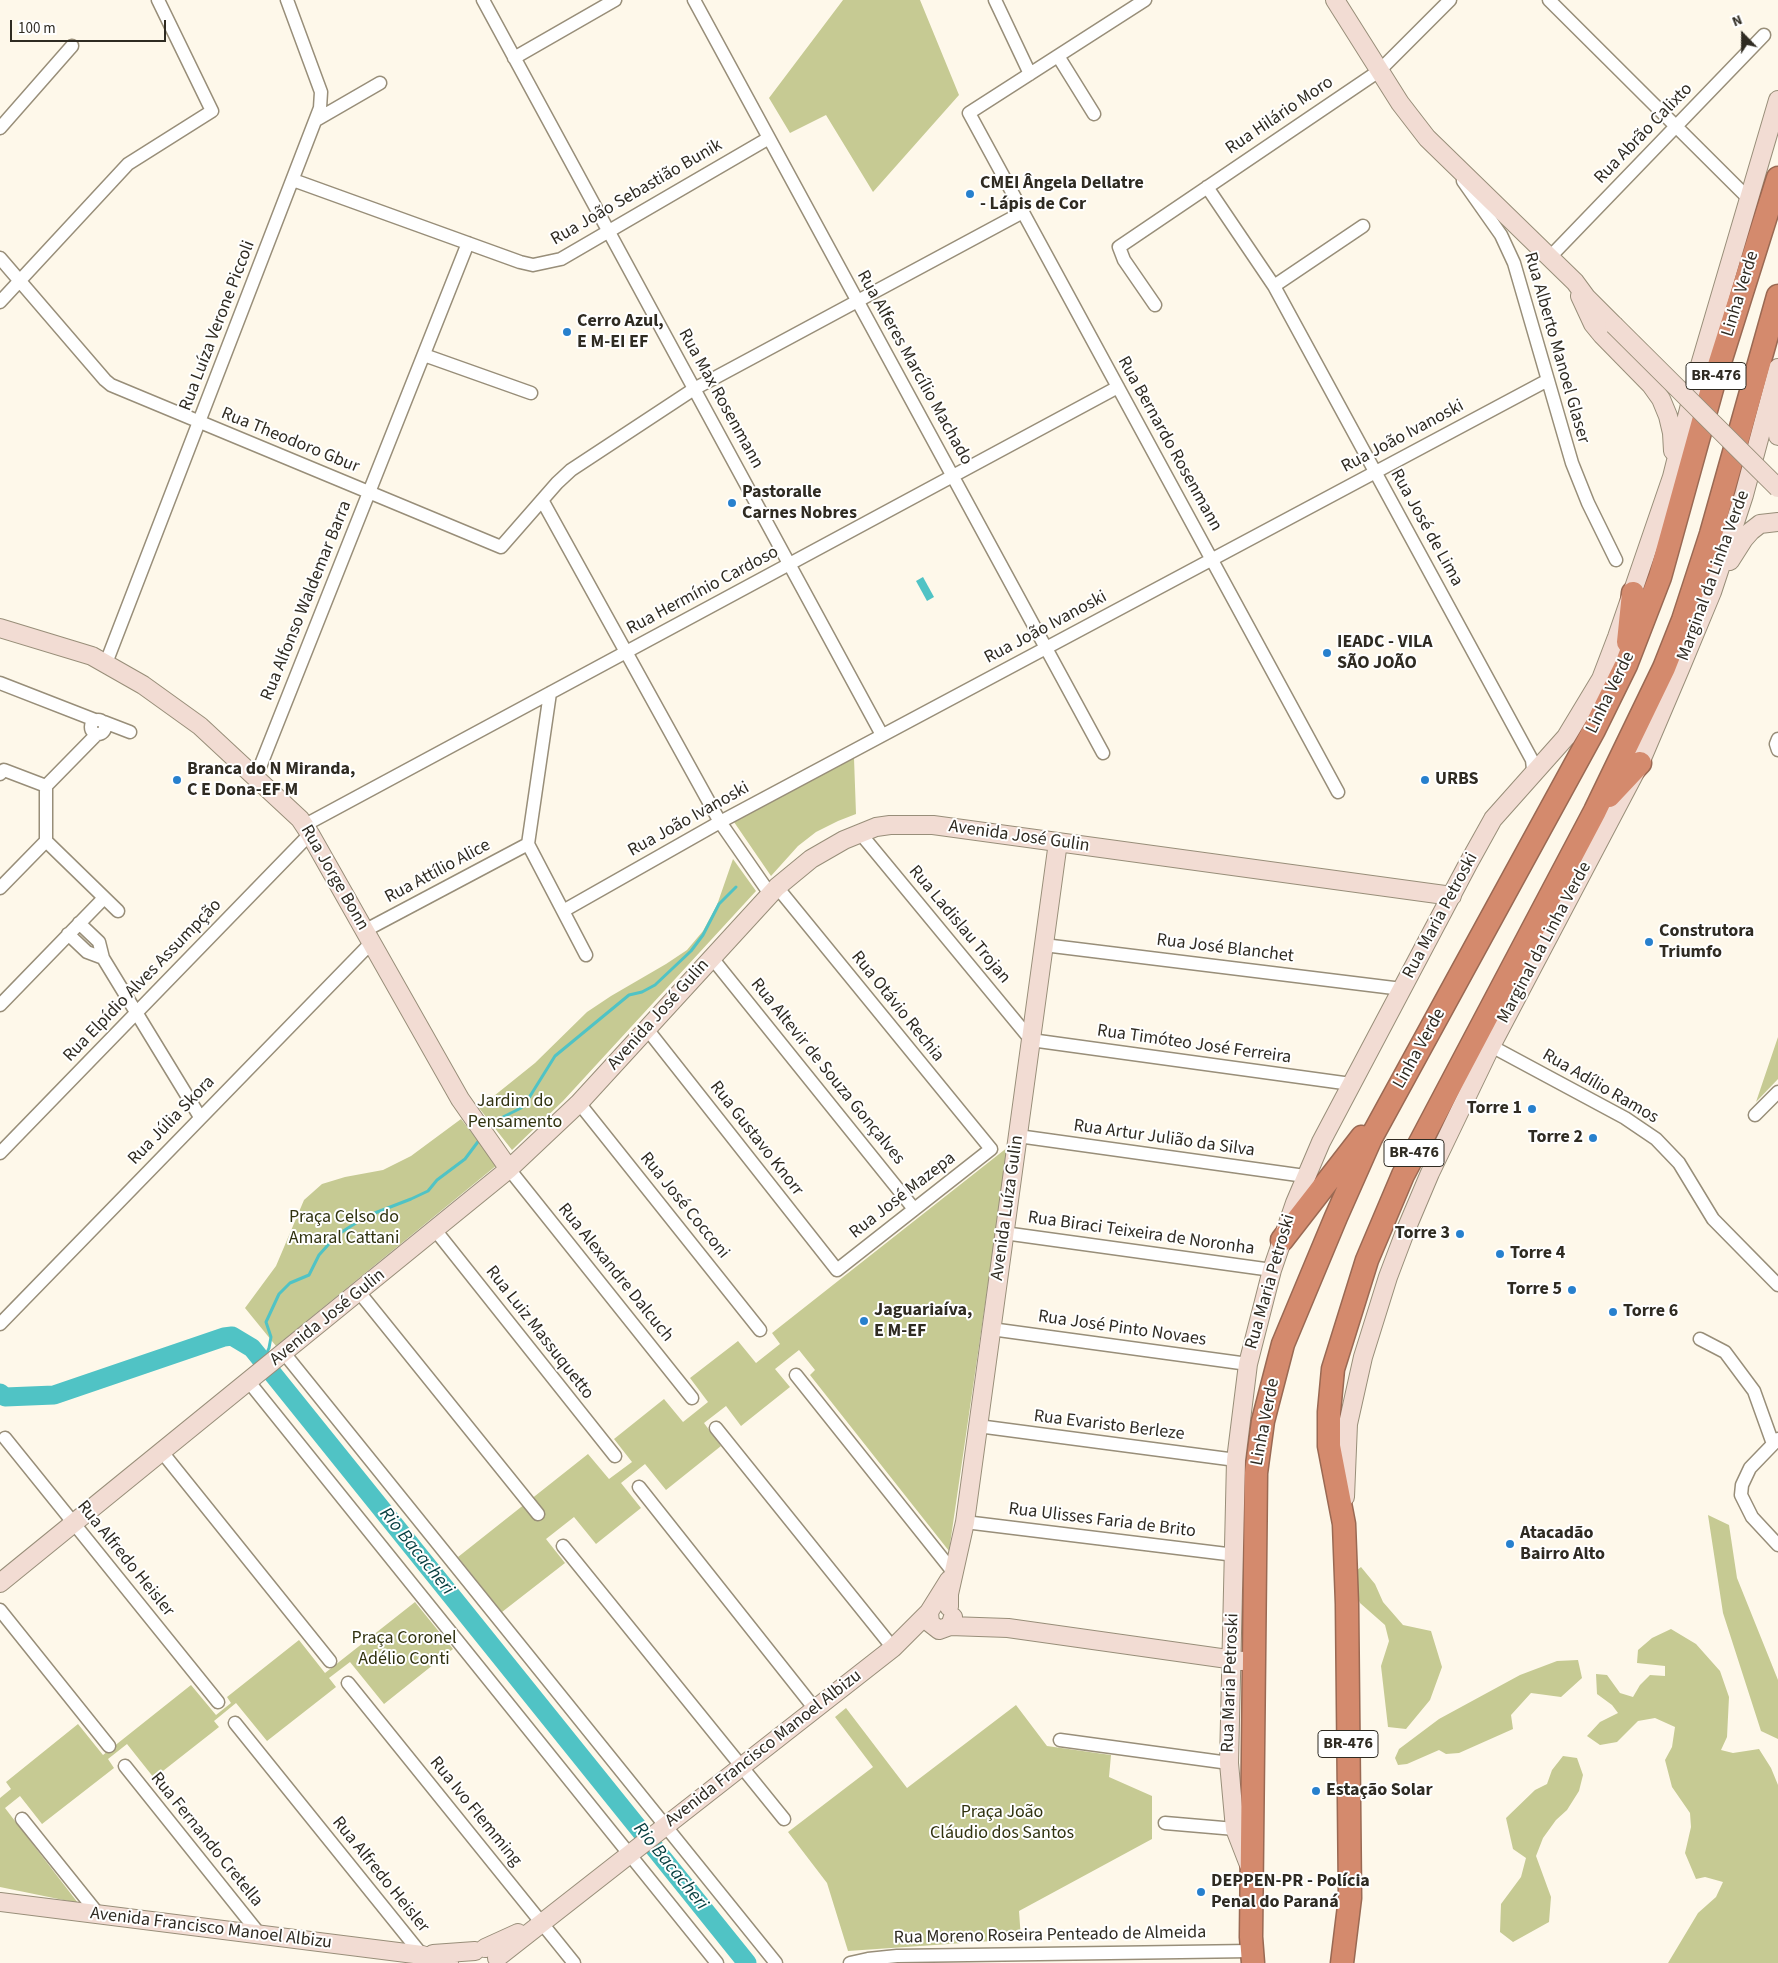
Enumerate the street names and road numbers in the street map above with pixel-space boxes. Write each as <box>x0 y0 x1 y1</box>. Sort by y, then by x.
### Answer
street label: Rua Hilário Moro <box>1222 72 1338 160</box>
street label: Rua Abrão Calixto <box>1590 79 1698 189</box>
street label: Rua João Sebastião Bunik <box>547 135 727 251</box>
street label: Rua Luíza Verone Piccoli <box>176 238 260 414</box>
street label: Linha Verde <box>1718 249 1764 339</box>
street label: Rua Alberto Manoel Glaser <box>1518 250 1594 446</box>
street label: Rua Alferes Marcílio Machado <box>851 267 977 469</box>
street label: Rua Max Rosenmann <box>673 325 767 473</box>
street label: Rua Bernardo Rosenmann <box>1112 353 1226 535</box>
road number: BR-476 <box>1686 362 1746 390</box>
street label: Rua João Ivanoski <box>1338 396 1468 478</box>
street label: Rua Theodoro Gbur <box>218 403 362 479</box>
street label: Rua José de Lima <box>1385 466 1467 590</box>
street label: Marginal da Linha Verde <box>1673 488 1755 664</box>
street label: Rua Alfonso Waldemar Barra <box>257 498 357 704</box>
street label: Rua Hermínio Cardoso <box>623 542 783 640</box>
street label: Rua João Ivanoski <box>981 587 1111 669</box>
street label: Linha Verde <box>1582 649 1640 737</box>
street label: Rua João Ivanoski <box>624 778 754 862</box>
street label: Avenida José Gulin <box>947 816 1091 858</box>
street label: Rua Jorge Bonn <box>295 821 373 935</box>
street label: Rua Attílio Alice <box>382 835 494 909</box>
street label: Rua Maria Petroski <box>1399 849 1483 983</box>
street label: Marginal da Linha Verde <box>1493 859 1597 1027</box>
street label: Rua Ladislau Trojan <box>903 862 1015 988</box>
street label: Rua Elpídio Alves Assumpção <box>59 895 227 1067</box>
street label: Rua José Blanchet <box>1155 930 1295 968</box>
street label: Rua Otávio Rechia <box>846 947 948 1067</box>
street label: Avenida José Gulin <box>603 955 715 1075</box>
street label: Rua Altevir de Souza Gonçalves <box>745 975 909 1169</box>
street label: Linha Verde <box>1389 1005 1451 1093</box>
street label: Rua Timóteo José Ferreira <box>1096 1021 1292 1069</box>
street label: Rua Adílio Ramos <box>1538 1045 1662 1129</box>
street label: Rua Júlia Skora <box>124 1072 220 1170</box>
street label: Rua Gustavo Knorr <box>704 1077 808 1201</box>
street label: Rua Artur Julião da Silva <box>1072 1116 1256 1162</box>
street label: Avenida Luíza Gulin <box>987 1134 1029 1282</box>
road number: BR-476 <box>1384 1140 1444 1166</box>
street label: Rua José Cocconi <box>634 1148 734 1264</box>
street label: Rua José Mazepa <box>846 1148 960 1244</box>
street label: Rua Alexandre Dalcuch <box>553 1199 677 1347</box>
street label: Rua Biraci Teixeira de Noronha <box>1026 1207 1256 1261</box>
street label: Rua Maria Petroski <box>1241 1212 1301 1352</box>
street label: Rua Luiz Massuquetto <box>480 1262 598 1404</box>
street label: Avenida José Gulin <box>266 1265 390 1371</box>
street label: Rua José Pinto Novaes <box>1036 1306 1208 1352</box>
street label: Linha Verde <box>1247 1377 1285 1467</box>
street label: Rua Evaristo Berleze <box>1032 1406 1186 1446</box>
street label: Rua Alfredo Heisler <box>72 1497 178 1621</box>
street label: Rua Ulisses Faria de Brito <box>1007 1499 1197 1543</box>
street label: Rua Maria Petroski <box>1218 1613 1244 1753</box>
street label: Avenida Francisco Manoel Albizu <box>661 1666 867 1832</box>
road number: BR-476 <box>1318 1730 1378 1758</box>
street label: Rua Ivo Flemming <box>424 1753 526 1871</box>
street label: Rua Fernando Cretella <box>145 1768 267 1912</box>
street label: Rua Alfredo Heisler <box>327 1813 433 1937</box>
street label: Avenida Francisco Manoel Albizu <box>89 1903 333 1955</box>
street label: Rua Moreno Roseira Penteado de Almeida <box>894 1922 1206 1950</box>

